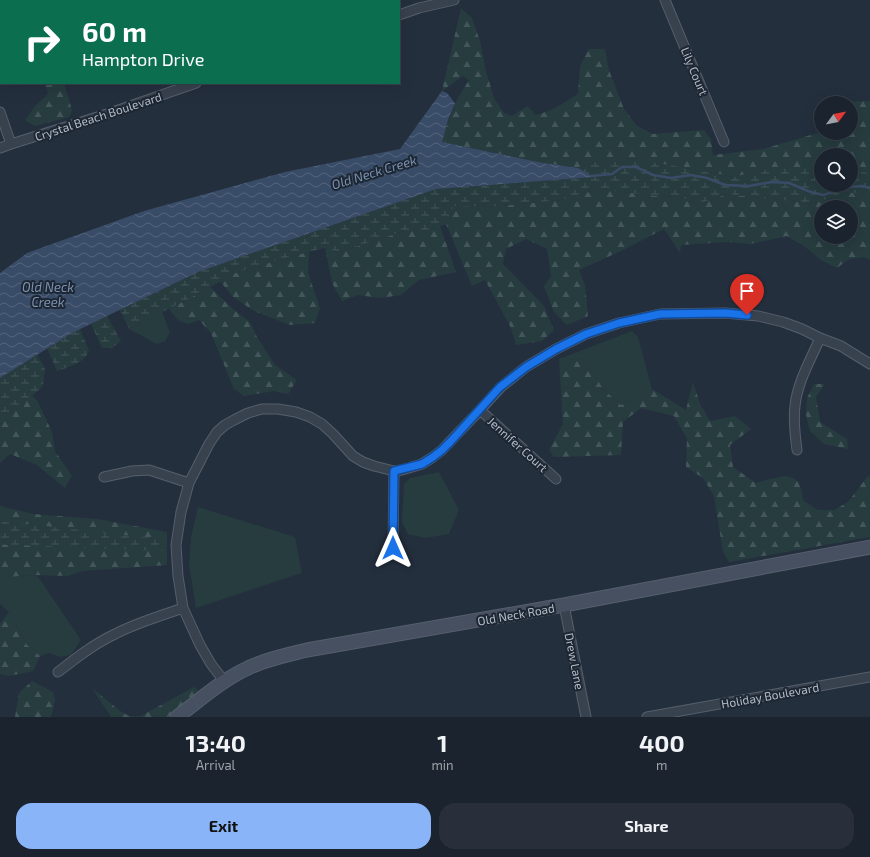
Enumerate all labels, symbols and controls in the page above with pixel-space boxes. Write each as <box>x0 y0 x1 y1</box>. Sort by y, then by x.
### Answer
text: 60 m <box>82 14 147 48</box>
icon: right <box>16 16 68 68</box>
street label: Lily Court <box>679 45 712 98</box>
text: Hampton Drive <box>82 48 204 70</box>
street label: Crystal Beach Boulevard <box>33 89 163 143</box>
north arrow <box>814 96 858 140</box>
map controls <box>814 96 858 244</box>
button: search <box>814 148 858 192</box>
water label: Old Neck Creek <box>330 151 419 193</box>
button: layers <box>814 200 858 244</box>
pin <box>730 274 764 315</box>
water label: Old Neck Creek <box>22 279 74 310</box>
icon: arrive <box>736 280 758 302</box>
street label: Jennifer Court <box>485 414 551 475</box>
position arrow <box>372 527 414 569</box>
street label: Old Neck Road <box>476 600 556 628</box>
street label: Drew Lane <box>563 631 587 691</box>
street label: Holiday Boulevard <box>720 679 820 711</box>
text: 13:40 <box>185 728 246 757</box>
text: 1 <box>437 728 448 757</box>
text: 400 <box>639 728 685 757</box>
text: Arrival <box>196 757 235 773</box>
text: min <box>431 757 454 773</box>
text: m <box>656 757 667 773</box>
button: Exit <box>16 803 431 849</box>
button: Share <box>439 803 854 849</box>

